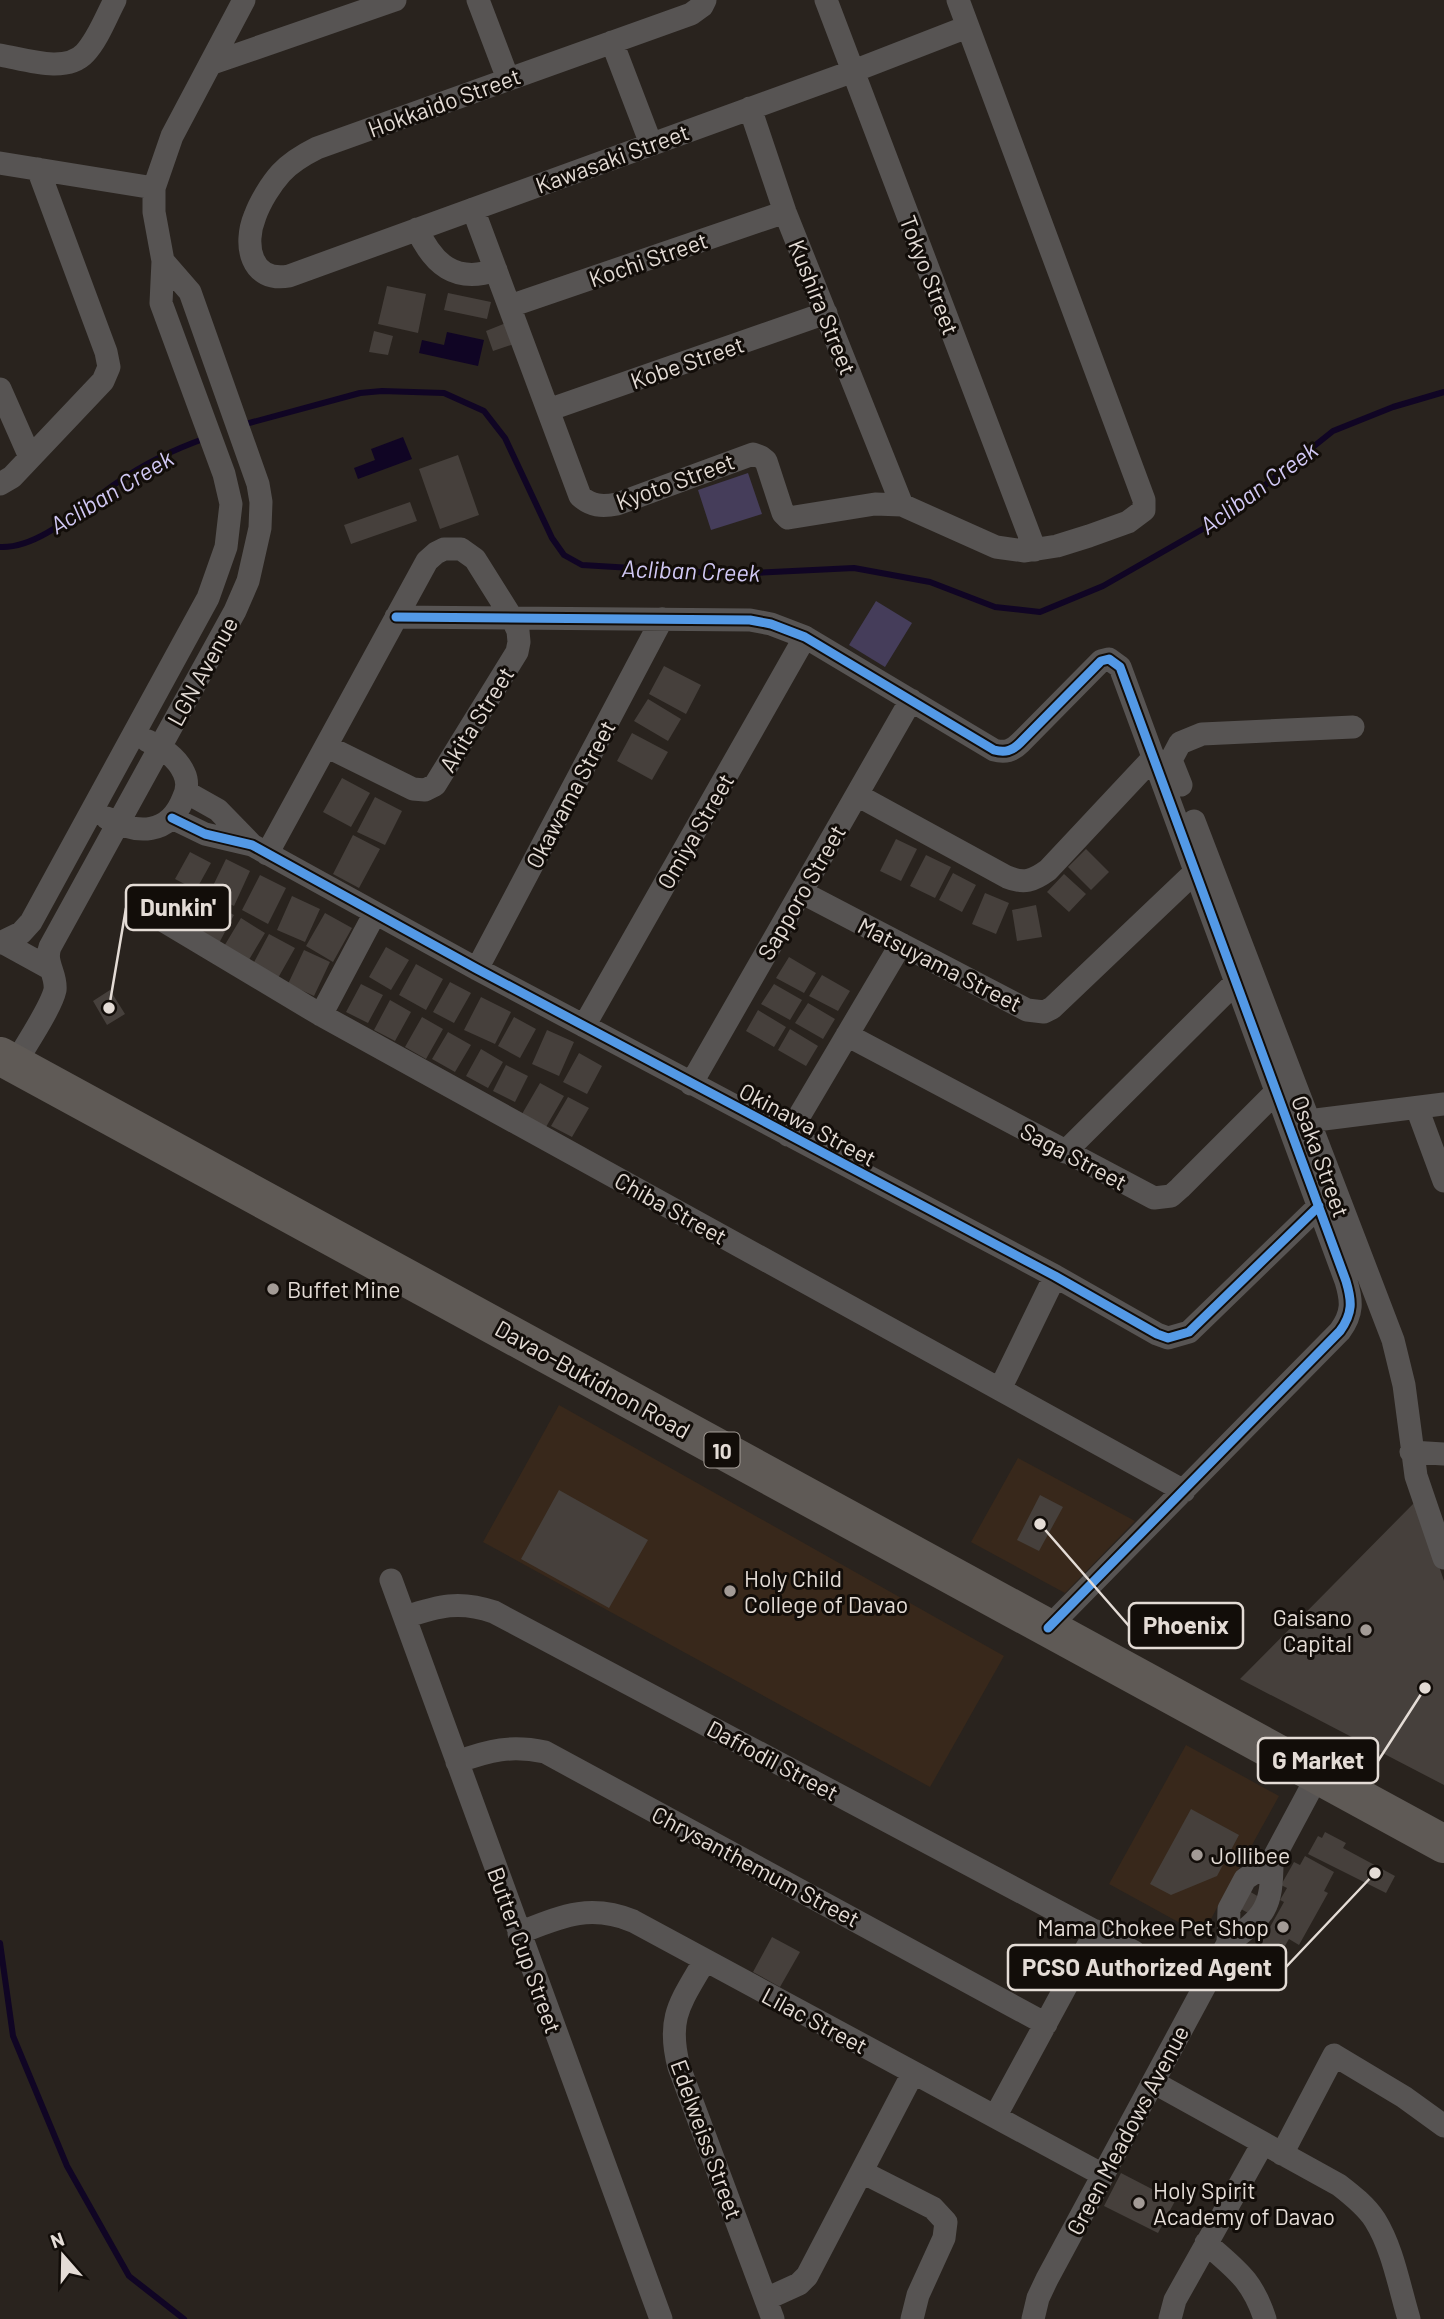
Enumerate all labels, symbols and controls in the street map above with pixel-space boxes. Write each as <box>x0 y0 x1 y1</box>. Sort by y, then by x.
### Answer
street label: Hokkaido Street <box>364 61 524 143</box>
street label: Kawasaki Street <box>531 117 693 199</box>
street label: Tokyo Street <box>894 211 966 339</box>
street label: Kochi Street <box>585 226 711 292</box>
street label: Kushira Street <box>783 235 863 379</box>
street label: Kobe Street <box>627 330 747 394</box>
water label: Acliban Creek <box>1193 434 1323 540</box>
water label: Acliban Creek <box>44 443 178 539</box>
street label: Kyoto Street <box>612 447 738 515</box>
water label: Acliban Creek <box>621 553 761 587</box>
street label: LGN Avenue <box>161 612 243 730</box>
street label: Akita Street <box>433 661 519 777</box>
street label: Okawama Street <box>519 715 621 873</box>
street label: Omiya Street <box>651 768 739 894</box>
street label: Sapporo Street <box>751 820 851 964</box>
callout: Dunkin' <box>126 885 230 930</box>
text: Dunkin' <box>140 892 216 921</box>
street label: Matsuyama Street <box>853 911 1027 1017</box>
street label: Okinawa Street <box>735 1076 881 1172</box>
street label: Osaka Street <box>1286 1091 1356 1221</box>
street label: Saga Street <box>1016 1116 1132 1196</box>
street label: Chiba Street <box>610 1166 732 1250</box>
place label: Buffet Mine <box>287 1275 401 1303</box>
marker: Buffet Mine <box>265 1281 281 1297</box>
street label: Davao-Bukidnon Road <box>491 1314 695 1444</box>
road number: 10 <box>704 1432 740 1468</box>
place label: Holy Child College of Davao <box>744 1564 908 1618</box>
marker: Holy Child College of Davao <box>722 1583 738 1599</box>
callout: Phoenix <box>1129 1603 1243 1648</box>
place label: Gaisano Capital <box>1273 1603 1352 1657</box>
text: Phoenix <box>1143 1610 1229 1639</box>
marker: Gaisano Capital <box>1358 1622 1374 1638</box>
street label: Daffodil Street <box>703 1714 843 1806</box>
callout: G Market <box>1258 1738 1378 1783</box>
text: G Market <box>1272 1745 1364 1774</box>
street label: Chrysanthemum Street <box>647 1799 865 1933</box>
place label: Jollibee <box>1211 1841 1290 1869</box>
marker: Jollibee <box>1189 1847 1205 1863</box>
street label: Butter Cup Street <box>482 1863 568 2037</box>
place label: Mama Chokee Pet Shop <box>1037 1913 1269 1941</box>
marker: Mama Chokee Pet Shop <box>1275 1919 1291 1935</box>
callout: PCSO Authorized Agent <box>1008 1945 1286 1990</box>
text: PCSO Authorized Agent <box>1022 1952 1272 1981</box>
street label: Lilac Street <box>758 1981 872 2059</box>
street label: Green Meadows Avenue <box>1060 2020 1194 2240</box>
street label: Edelweiss Street <box>665 2056 749 2222</box>
place label: Holy Spirit Academy of Davao <box>1153 2176 1335 2230</box>
marker: Holy Spirit Academy of Davao <box>1131 2195 1147 2211</box>
north arrow <box>28 2221 98 2291</box>
text: N <box>47 2227 67 2253</box>

